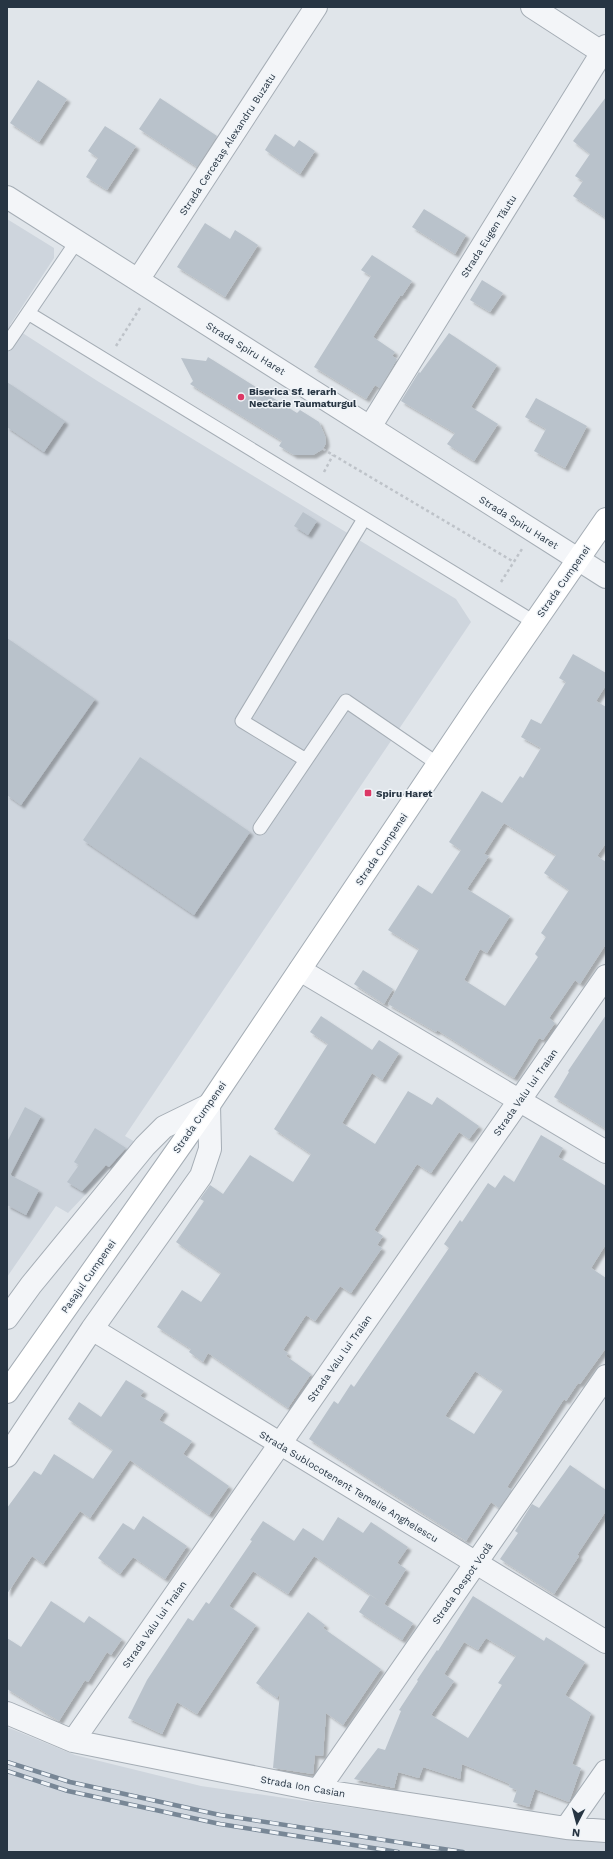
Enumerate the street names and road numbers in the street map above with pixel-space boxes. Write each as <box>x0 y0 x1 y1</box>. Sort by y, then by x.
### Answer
street label: Strada Cercetaș Alexandru Buzatu <box>177 71 278 217</box>
street label: Strada Eugen Tăutu <box>458 193 518 280</box>
street label: Strada Spiru Haret <box>204 320 288 378</box>
street label: Strada Spiru Haret <box>477 494 561 552</box>
street label: Strada Cumpenei <box>535 544 592 619</box>
street label: Strada Cumpenei <box>353 811 410 887</box>
street label: Strada Valu lui Traian <box>491 1047 560 1138</box>
street label: Strada Cumpenei <box>171 1080 228 1155</box>
street label: Pasajul Cumpenei <box>59 1238 118 1315</box>
street label: Strada Valu lui Traian <box>305 1313 374 1404</box>
street label: Strada Sublocotenent Temelie Anghelescu <box>257 1429 440 1544</box>
street label: Strada Despot Vodă <box>430 1540 495 1626</box>
street label: Strada Valu lui Traian <box>120 1579 189 1670</box>
street label: Strada Ion Casian <box>260 1774 346 1799</box>

